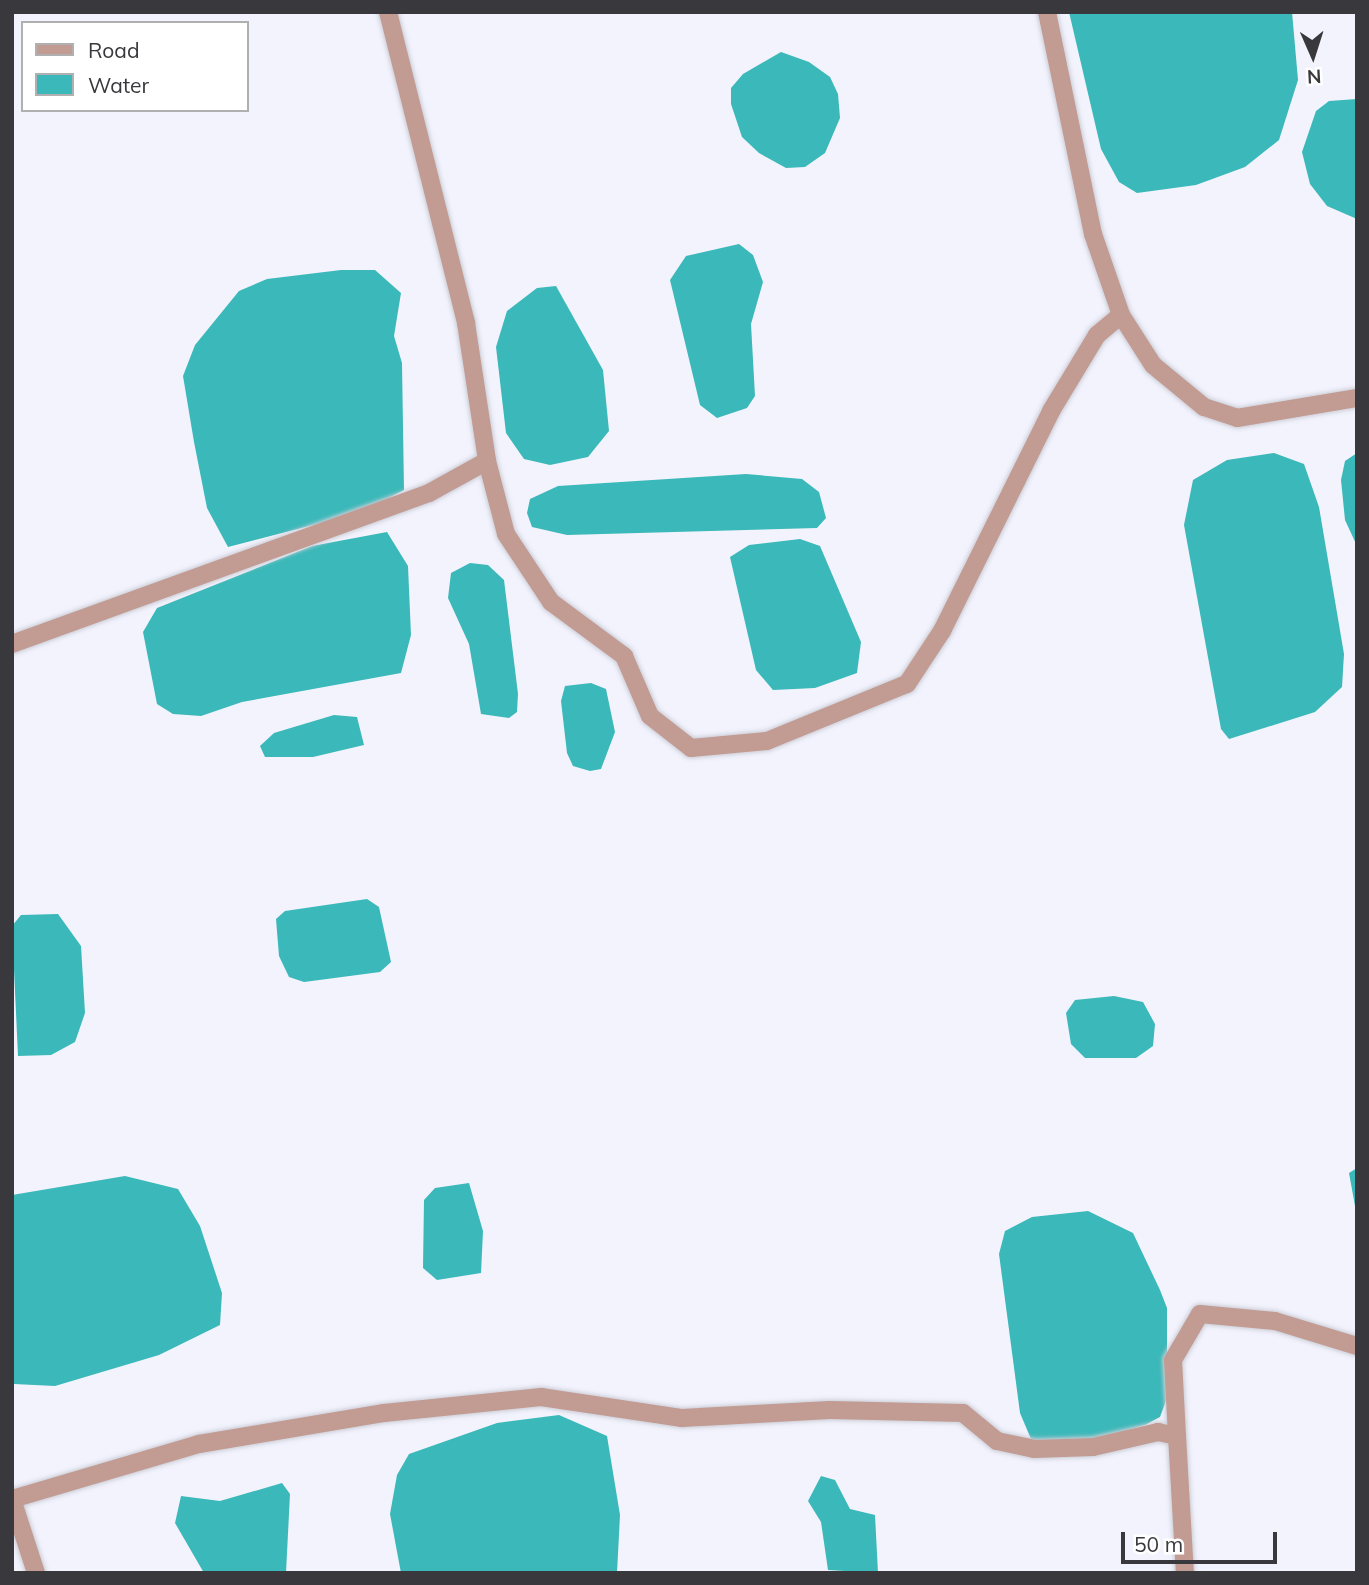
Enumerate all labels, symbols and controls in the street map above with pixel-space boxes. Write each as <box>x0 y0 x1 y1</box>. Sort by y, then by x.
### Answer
legend <box>21 21 248 112</box>
north arrow <box>1278 21 1348 91</box>
text: Road <box>88 37 139 63</box>
text: N <box>1306 65 1322 89</box>
text: Water <box>88 72 149 98</box>
scale bar <box>1124 1518 1280 1562</box>
text: 50 m <box>1134 1531 1183 1557</box>

